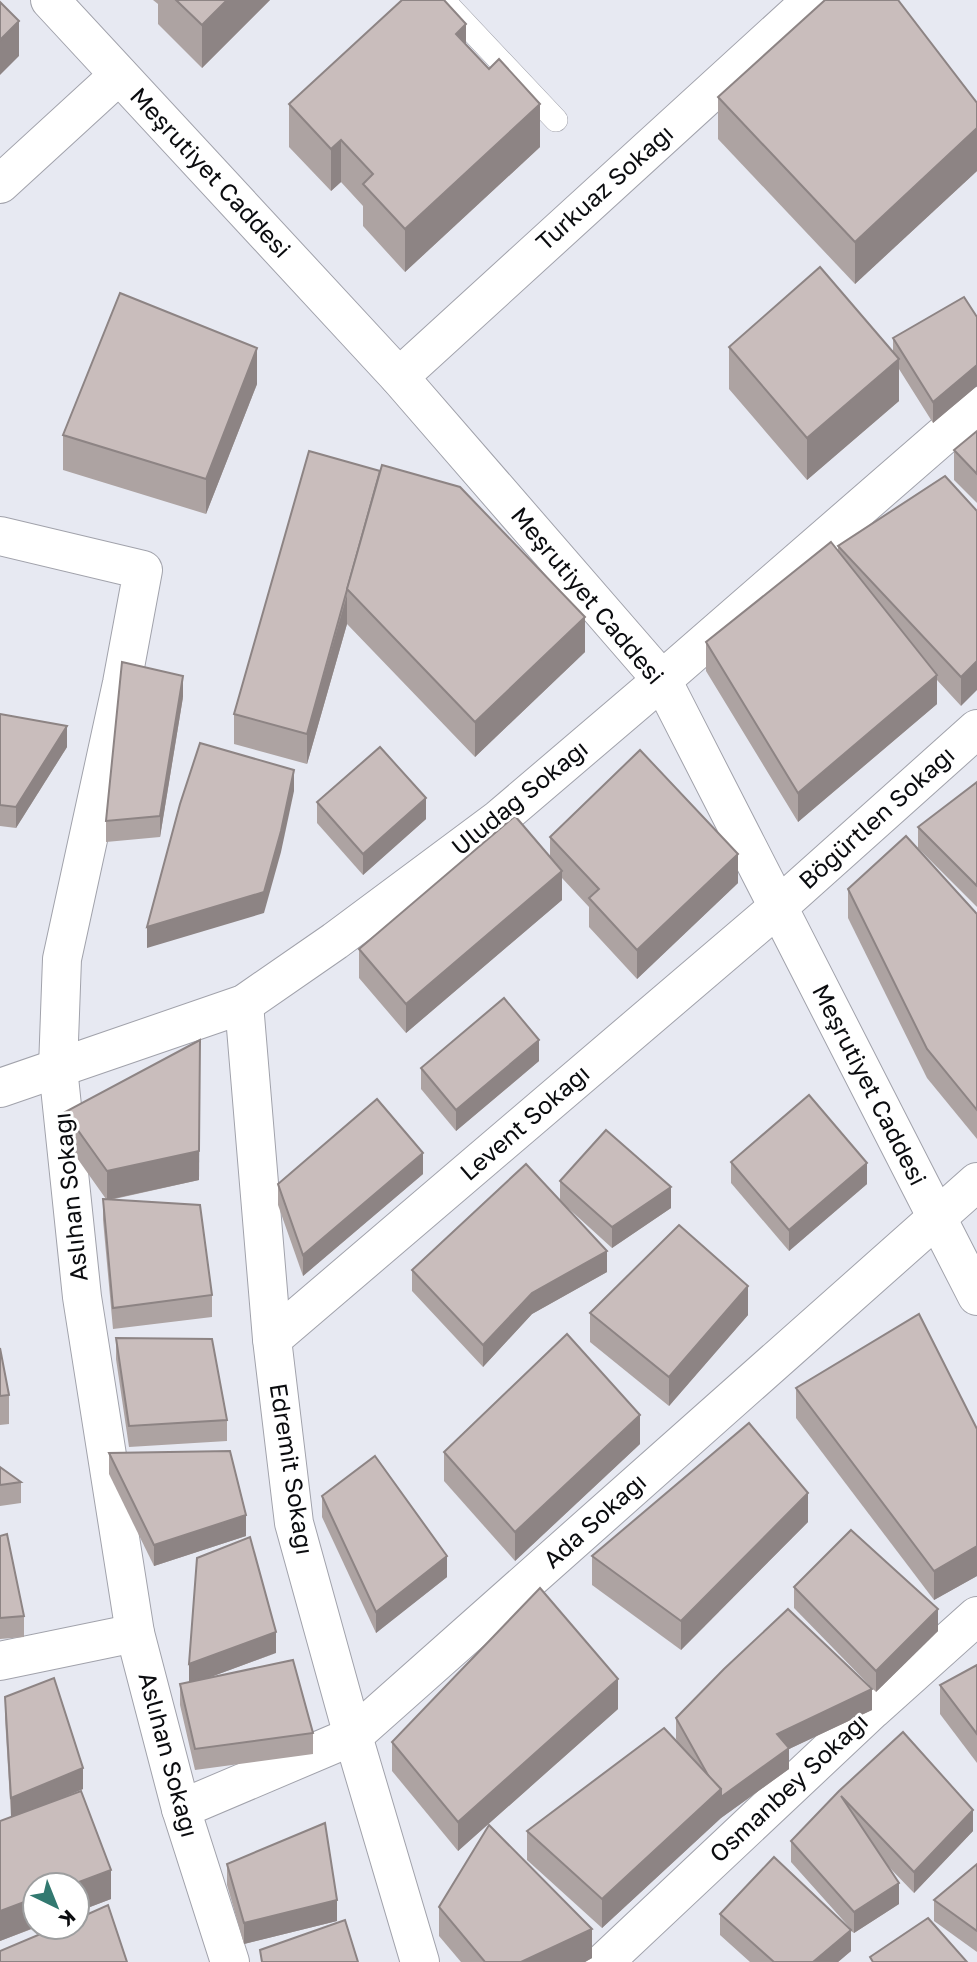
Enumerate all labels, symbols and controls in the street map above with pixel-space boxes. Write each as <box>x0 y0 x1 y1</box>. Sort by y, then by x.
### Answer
street label: Meşrutiyet Caddesi <box>125 81 297 263</box>
street label: Turkuaz Sokağı <box>530 118 678 256</box>
street label: Meşrutiyet Caddesi <box>506 501 671 689</box>
street label: Uludağ Sokağı <box>445 733 593 861</box>
street label: Böğürtlen Sokağı <box>792 739 960 894</box>
street label: Meşrutiyet Caddesi <box>807 979 934 1190</box>
street label: Levent Sokağı <box>453 1058 595 1186</box>
street label: Aslıhan Sokağı <box>46 1111 93 1283</box>
street label: Edremit Sokağı <box>265 1381 320 1557</box>
street label: Ada Sokağı <box>537 1466 651 1573</box>
street label: Aslıhan Sokağı <box>133 1669 205 1840</box>
street label: Osmanbey Sokağı <box>703 1706 873 1868</box>
north arrow <box>21 1871 91 1941</box>
text: K <box>55 1906 81 1932</box>

